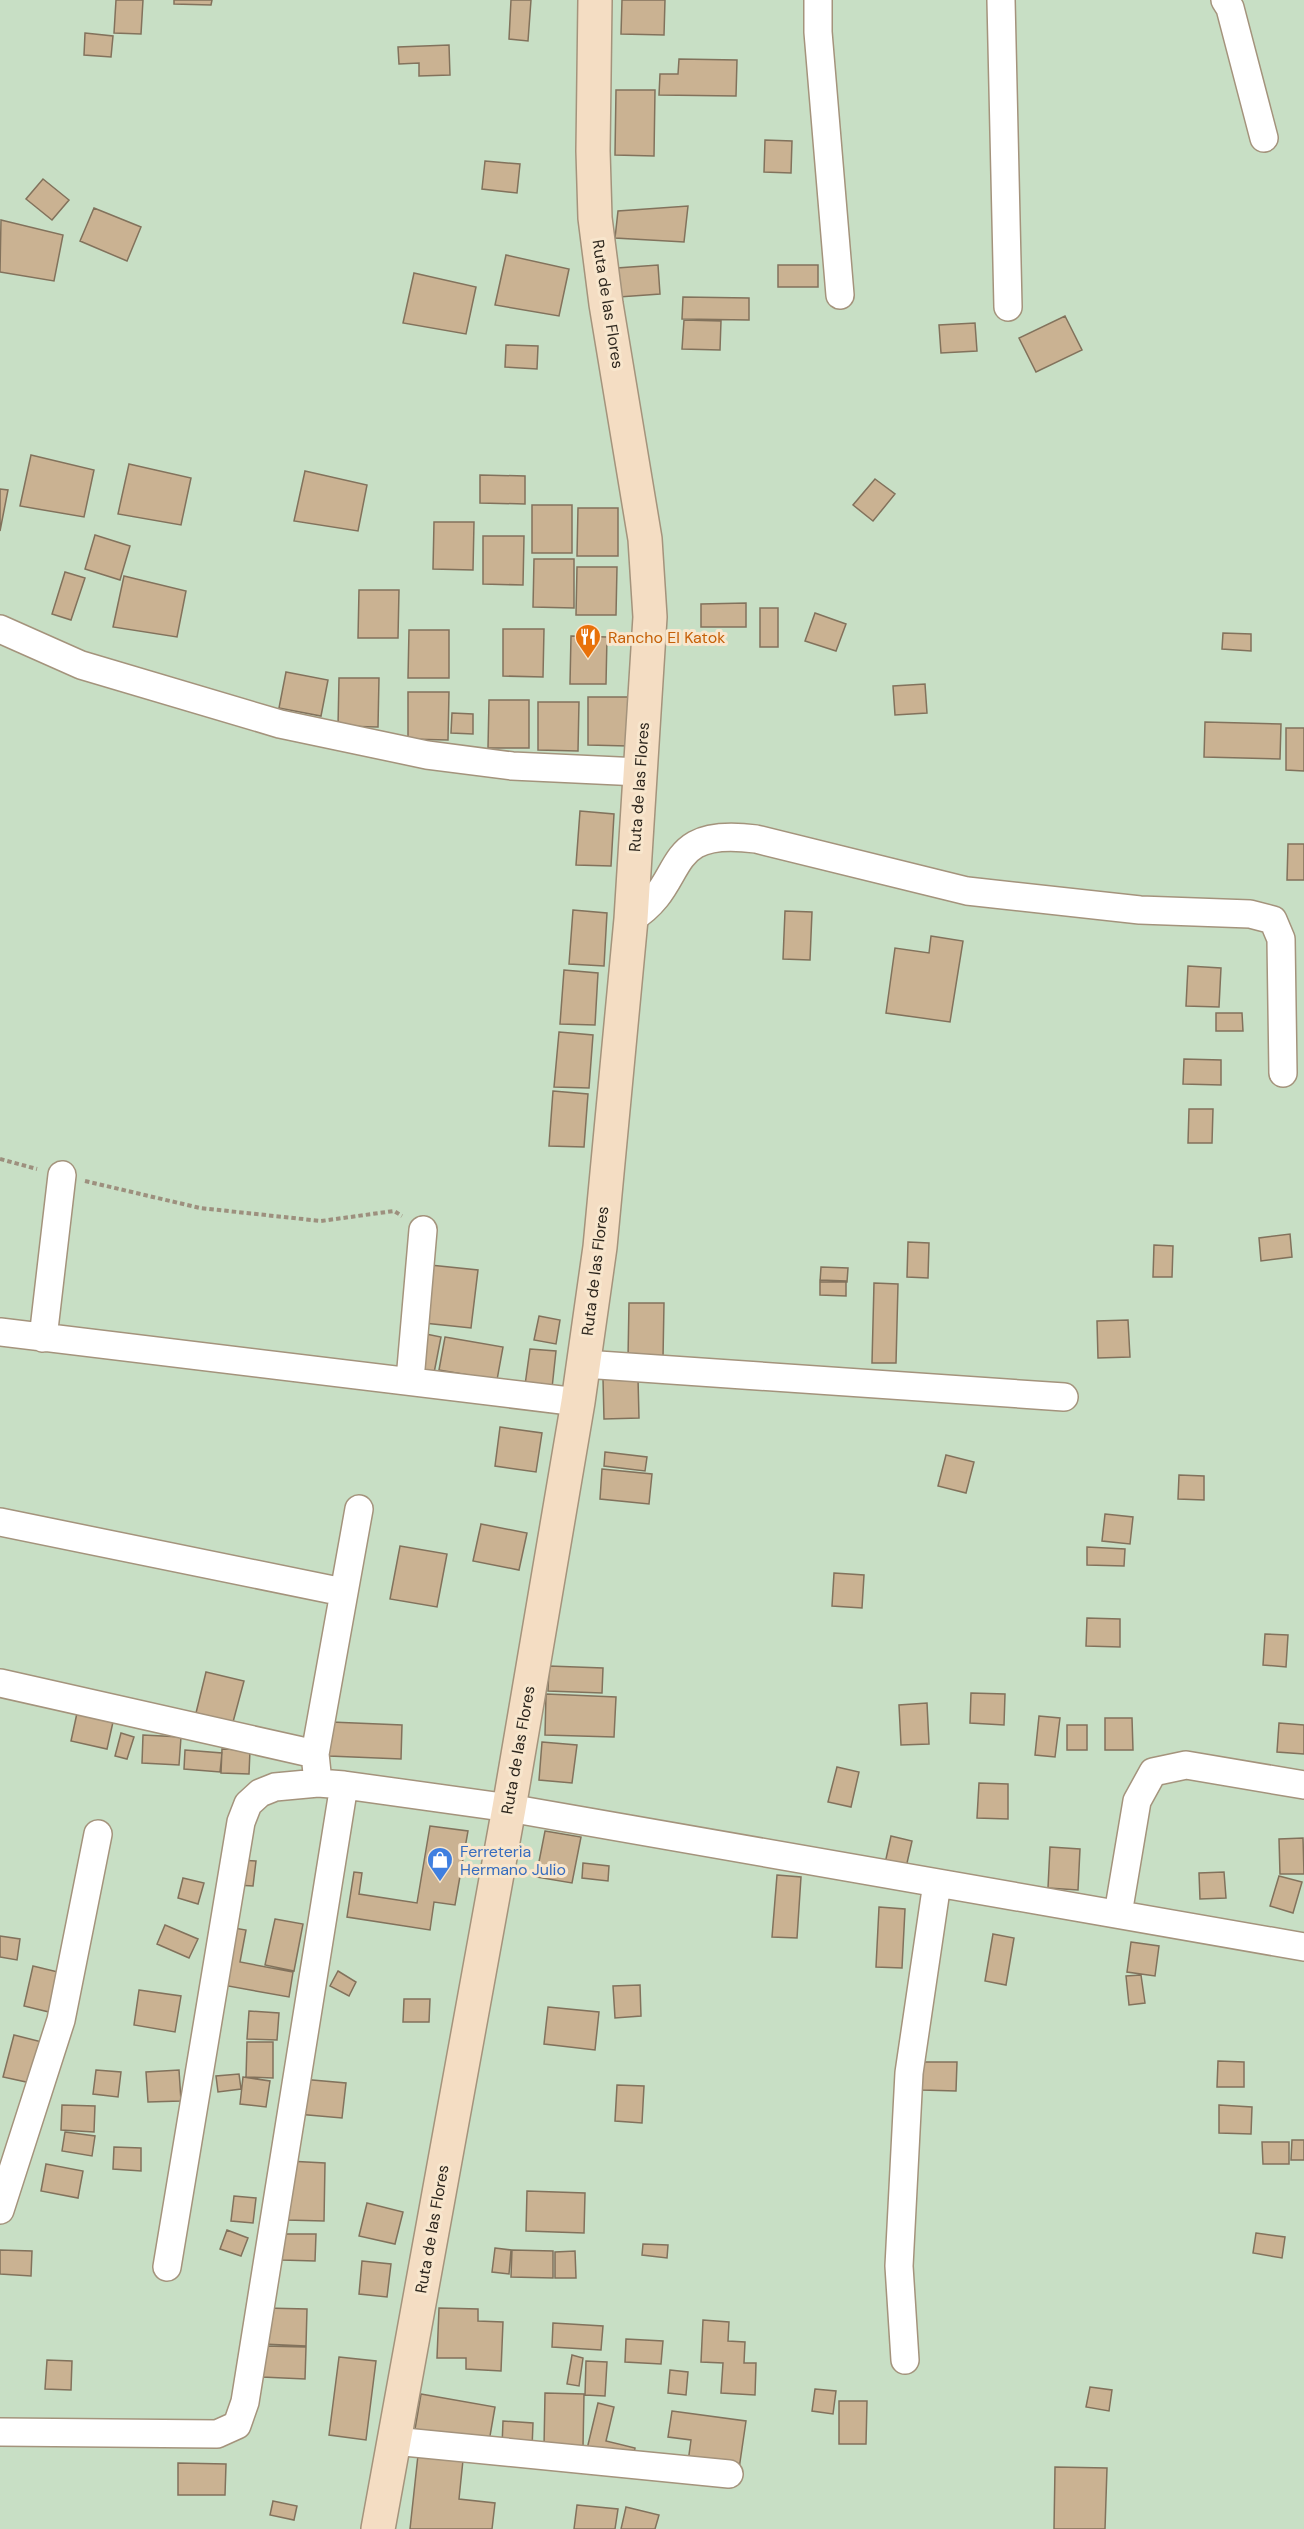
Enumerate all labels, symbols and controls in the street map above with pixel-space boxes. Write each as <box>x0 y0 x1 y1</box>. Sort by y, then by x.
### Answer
street label: Ruta de las Flores <box>587 238 629 370</box>
restaurant icon: Rancho El Katok <box>573 622 603 660</box>
place label: Rancho El Katok <box>608 627 725 648</box>
street label: Ruta de las Flores <box>624 721 654 853</box>
street label: Ruta de las Flores <box>577 1205 613 1337</box>
street label: Ruta de las Flores <box>496 1684 540 1816</box>
place label: Ferreteria Hermano Julio <box>460 1841 566 1880</box>
shop icon: Ferreteria Hermano Julio <box>425 1845 455 1883</box>
street label: Ruta de las Flores <box>410 2163 454 2295</box>

